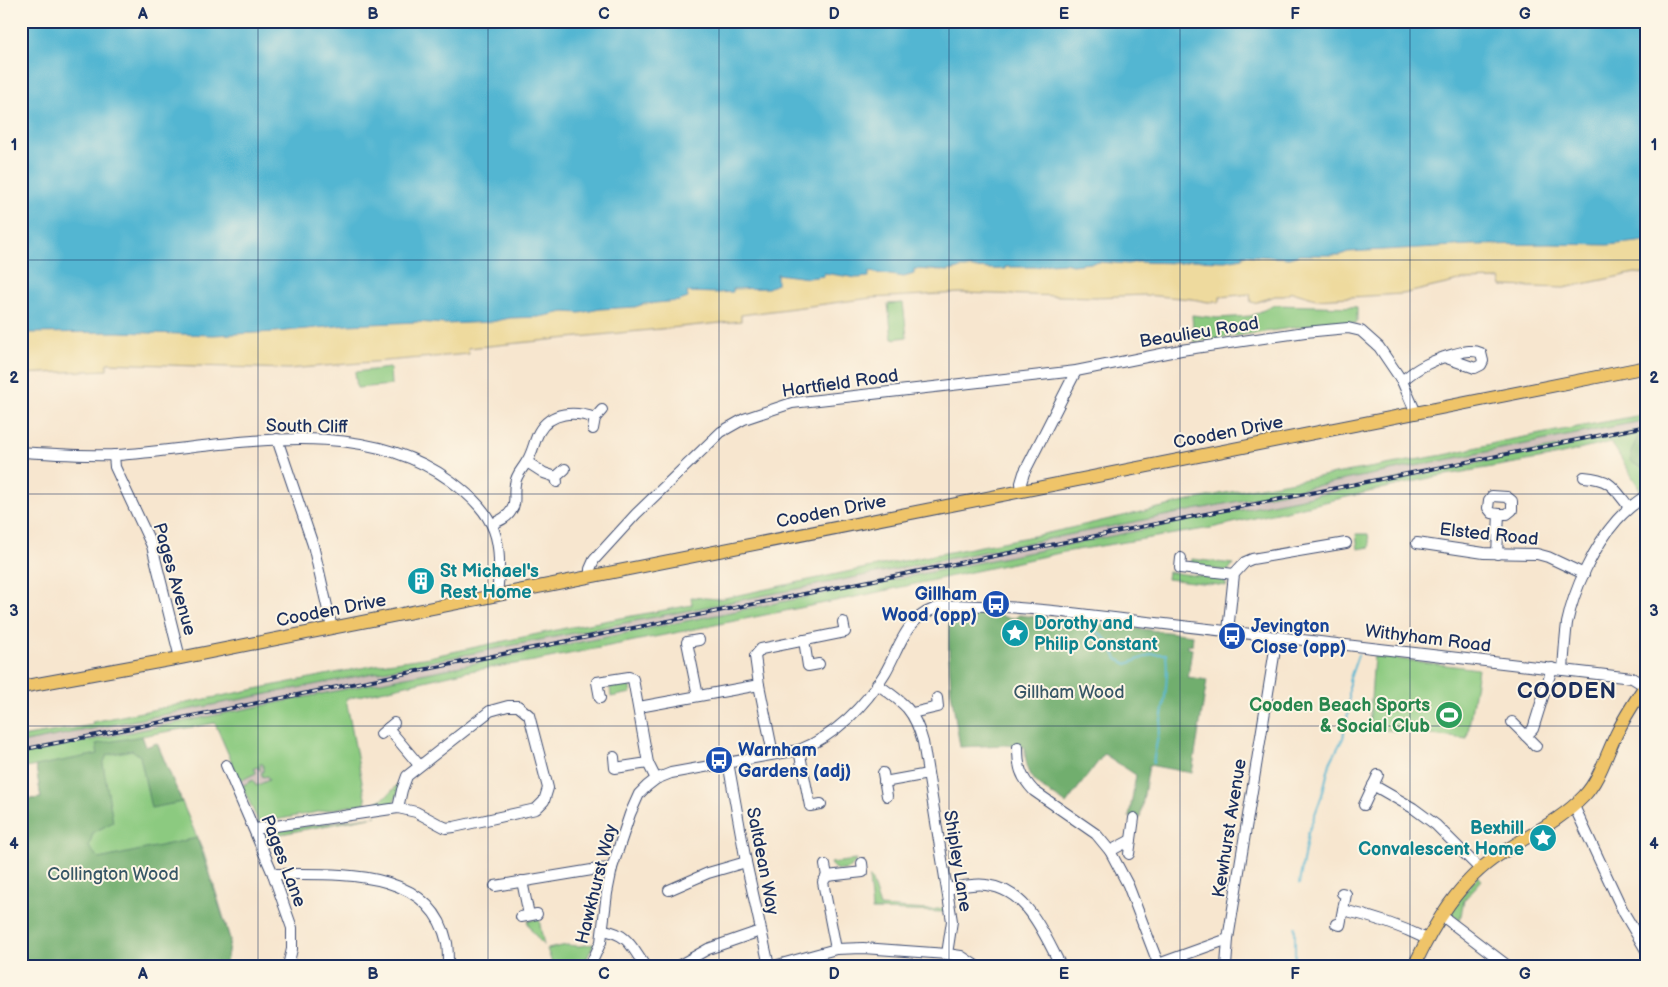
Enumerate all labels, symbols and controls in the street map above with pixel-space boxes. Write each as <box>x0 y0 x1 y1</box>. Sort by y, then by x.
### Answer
text: A <box>137 5 148 24</box>
text: B <box>367 5 379 24</box>
text: C <box>598 5 610 24</box>
text: D <box>828 5 840 24</box>
text: E <box>1059 5 1069 24</box>
text: F <box>1290 5 1300 24</box>
text: G <box>1519 5 1531 24</box>
text: 1 <box>11 136 17 155</box>
text: 1 <box>1651 136 1657 155</box>
street label: Beaulieu Road <box>1138 313 1260 352</box>
street label: Hartfield Road <box>780 365 900 402</box>
text: 2 <box>9 369 19 388</box>
text: 2 <box>1649 369 1659 388</box>
street label: Cooden Drive <box>1171 411 1285 453</box>
street label: South Cliff <box>266 415 348 438</box>
street label: Cooden Drive <box>774 490 888 532</box>
street label: Elsted Road <box>1439 519 1539 550</box>
street label: Pages Avenue <box>148 520 201 638</box>
place label: St Michael's Rest Home <box>440 561 539 603</box>
building icon: St Michael's Rest Home <box>406 566 436 596</box>
place label: Gillham Wood (opp) <box>882 584 977 626</box>
street label: Cooden Drive <box>274 589 388 631</box>
bus stop icon: Gillham Wood (opp) <box>981 589 1011 619</box>
text: 3 <box>9 602 19 621</box>
text: 3 <box>1649 602 1659 621</box>
place label: Dorothy and Philip Constant <box>1034 613 1158 655</box>
place label: Jevington Close (opp) <box>1251 616 1346 658</box>
place icon: Dorothy and Philip Constant <box>1000 618 1030 648</box>
street label: Withyham Road <box>1364 620 1492 657</box>
bus stop icon: Jevington Close (opp) <box>1217 621 1247 651</box>
district label: COODEN <box>1517 678 1617 705</box>
park label: Gillham Wood <box>1013 682 1125 703</box>
place label: Cooden Beach Sports & Social Club <box>1249 695 1430 737</box>
sports icon: Cooden Beach Sports & Social Club <box>1434 700 1464 730</box>
place label: Warnham Gardens (adj) <box>738 740 851 782</box>
bus stop icon: Warnham Gardens (adj) <box>704 745 734 775</box>
street label: Kewhurst Avenue <box>1208 757 1251 899</box>
street label: Saltdean Way <box>742 805 783 918</box>
street label: Shipley Lane <box>939 809 976 914</box>
street label: Pages Lane <box>256 812 311 910</box>
place label: Bexhill Convalescent Home <box>1358 818 1524 860</box>
street label: Hawkhurst Way <box>571 821 622 946</box>
place icon: Bexhill Convalescent Home <box>1528 823 1558 853</box>
text: 4 <box>9 835 19 854</box>
text: 4 <box>1649 835 1659 854</box>
park label: Collington Wood <box>47 864 179 885</box>
text: A <box>137 965 148 984</box>
text: B <box>367 965 379 984</box>
text: C <box>598 965 610 984</box>
text: D <box>828 965 840 984</box>
text: E <box>1059 965 1069 984</box>
text: F <box>1290 965 1300 984</box>
text: G <box>1519 965 1531 984</box>

